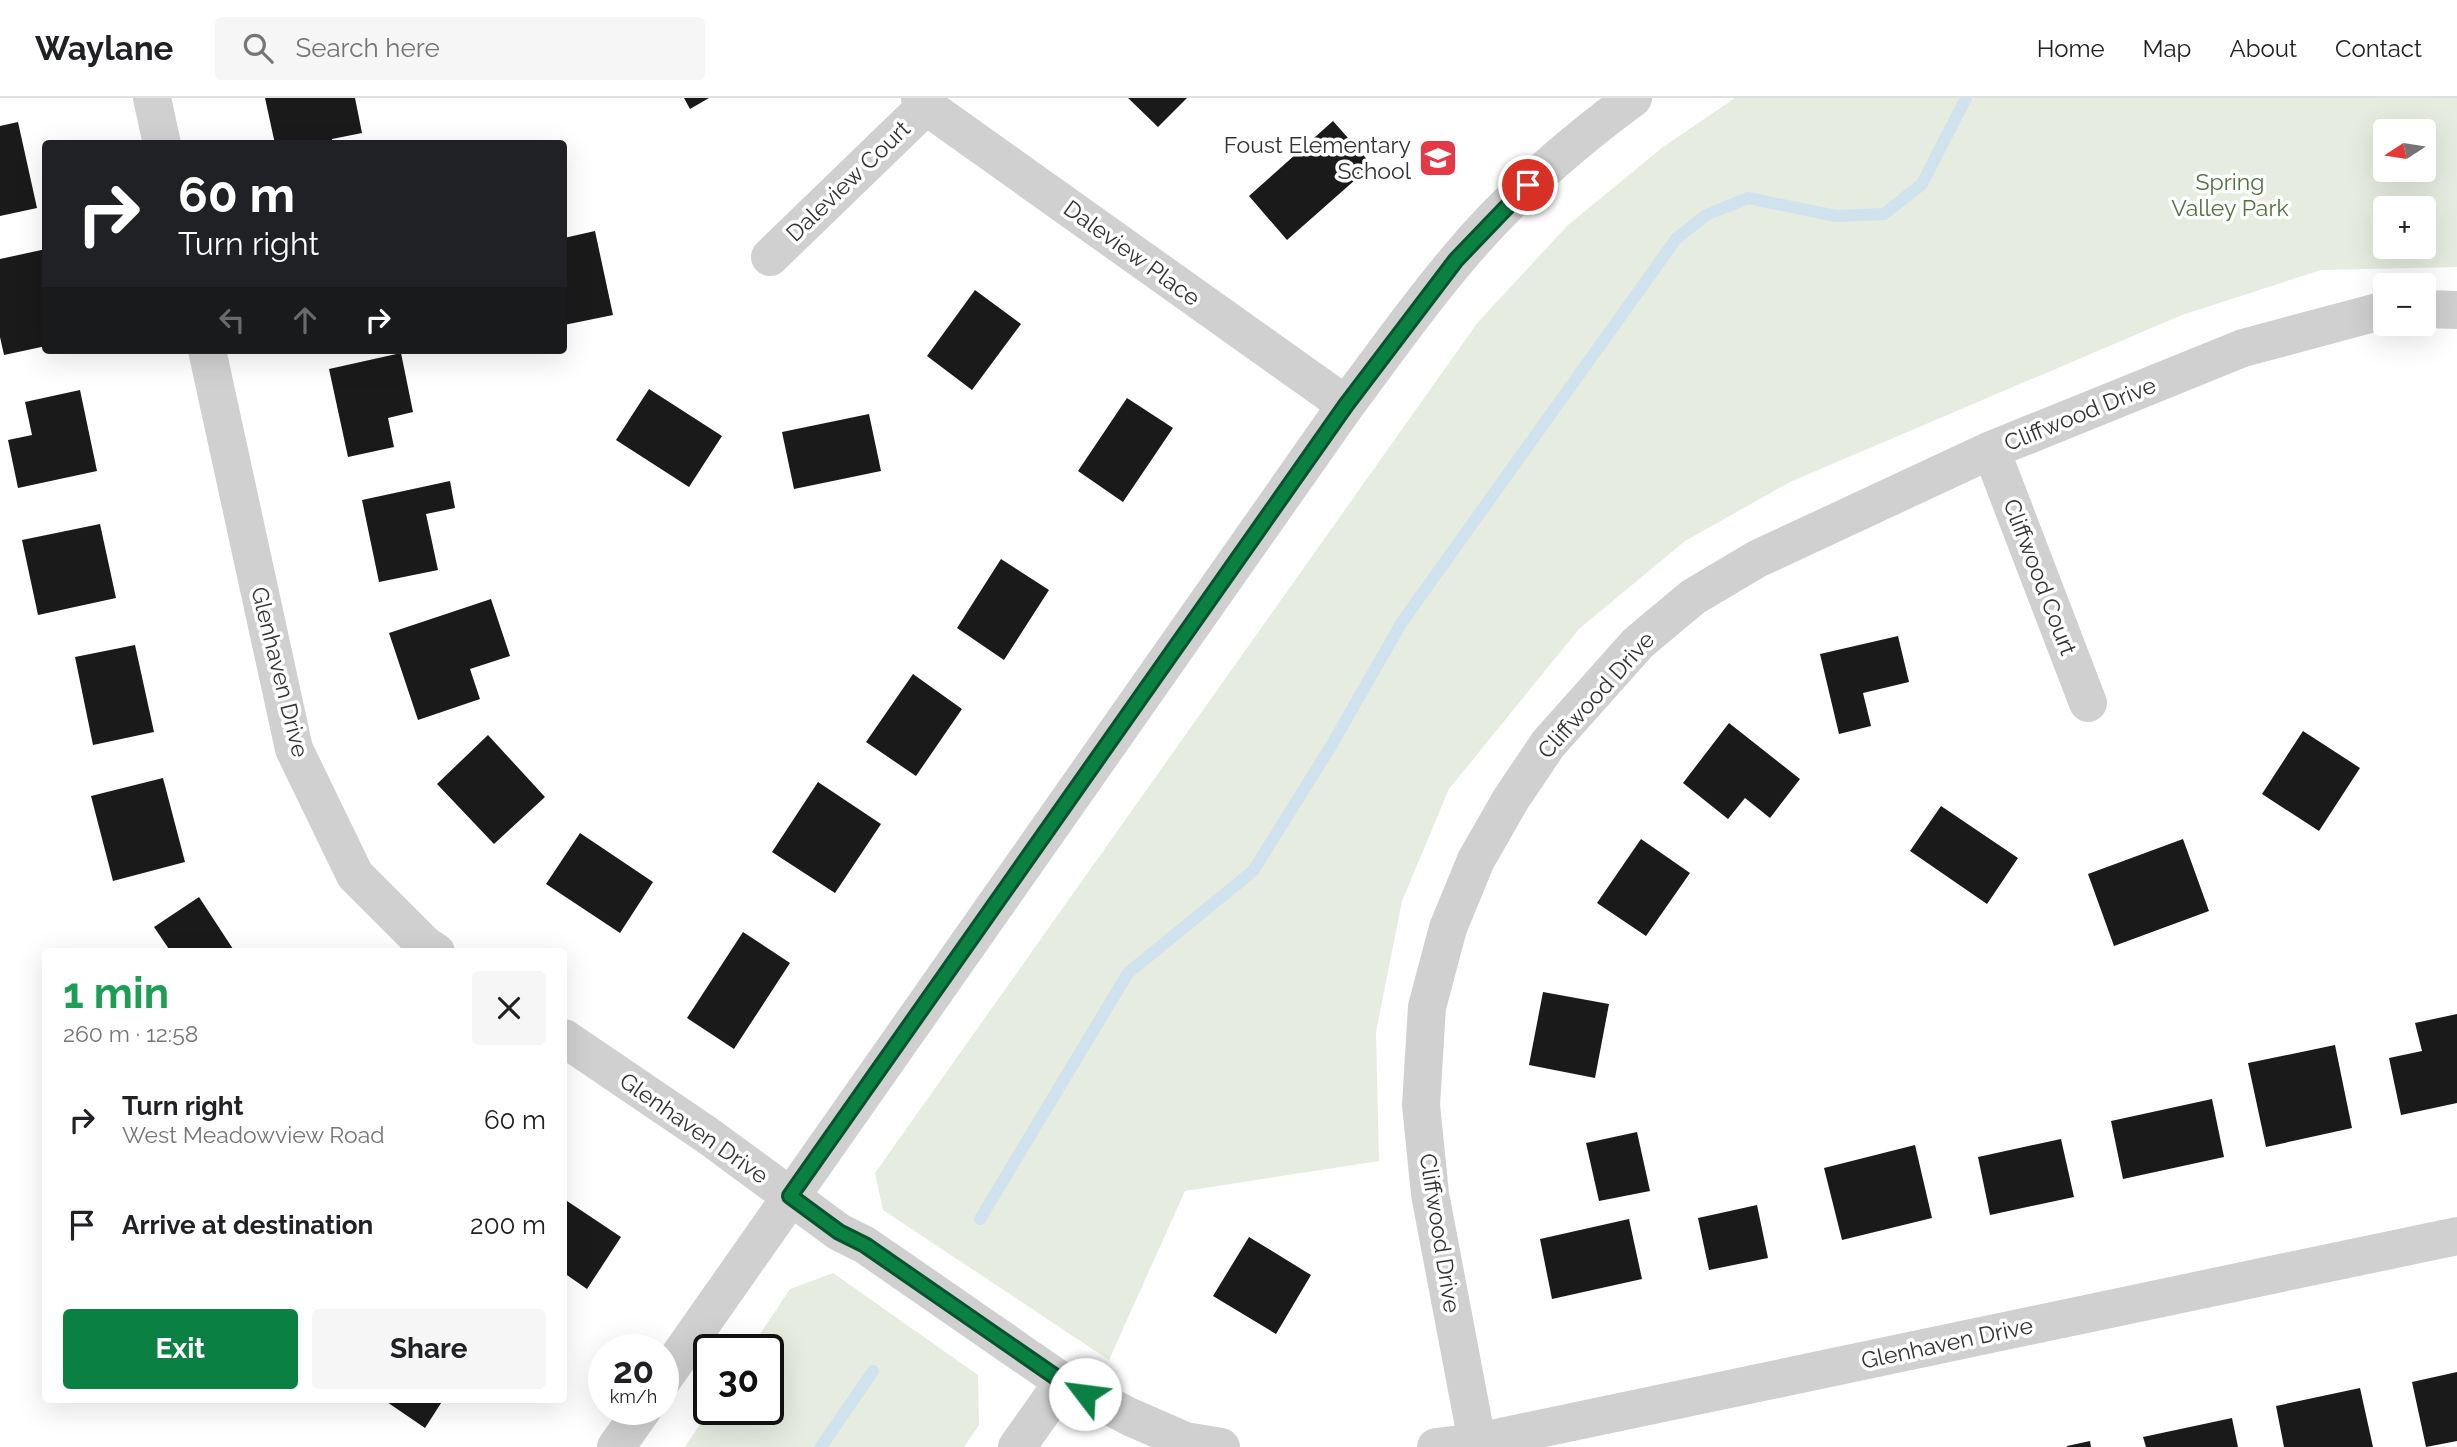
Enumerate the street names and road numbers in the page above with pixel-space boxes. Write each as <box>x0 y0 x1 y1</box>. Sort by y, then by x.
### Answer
street label: Daleview Court <box>780 115 915 246</box>
street label: Daleview Place <box>1059 194 1206 311</box>
street label: Cliffwood Drive <box>2000 371 2160 456</box>
street label: Cliffwood Court <box>1998 495 2083 659</box>
street label: Glenhaven Drive <box>246 584 315 760</box>
street label: Cliffwood Drive <box>1532 626 1660 764</box>
street label: Glenhaven Drive <box>615 1066 774 1189</box>
street label: Cliffwood Drive <box>1415 1151 1466 1315</box>
street label: Glenhaven Drive <box>1859 1311 2035 1374</box>

